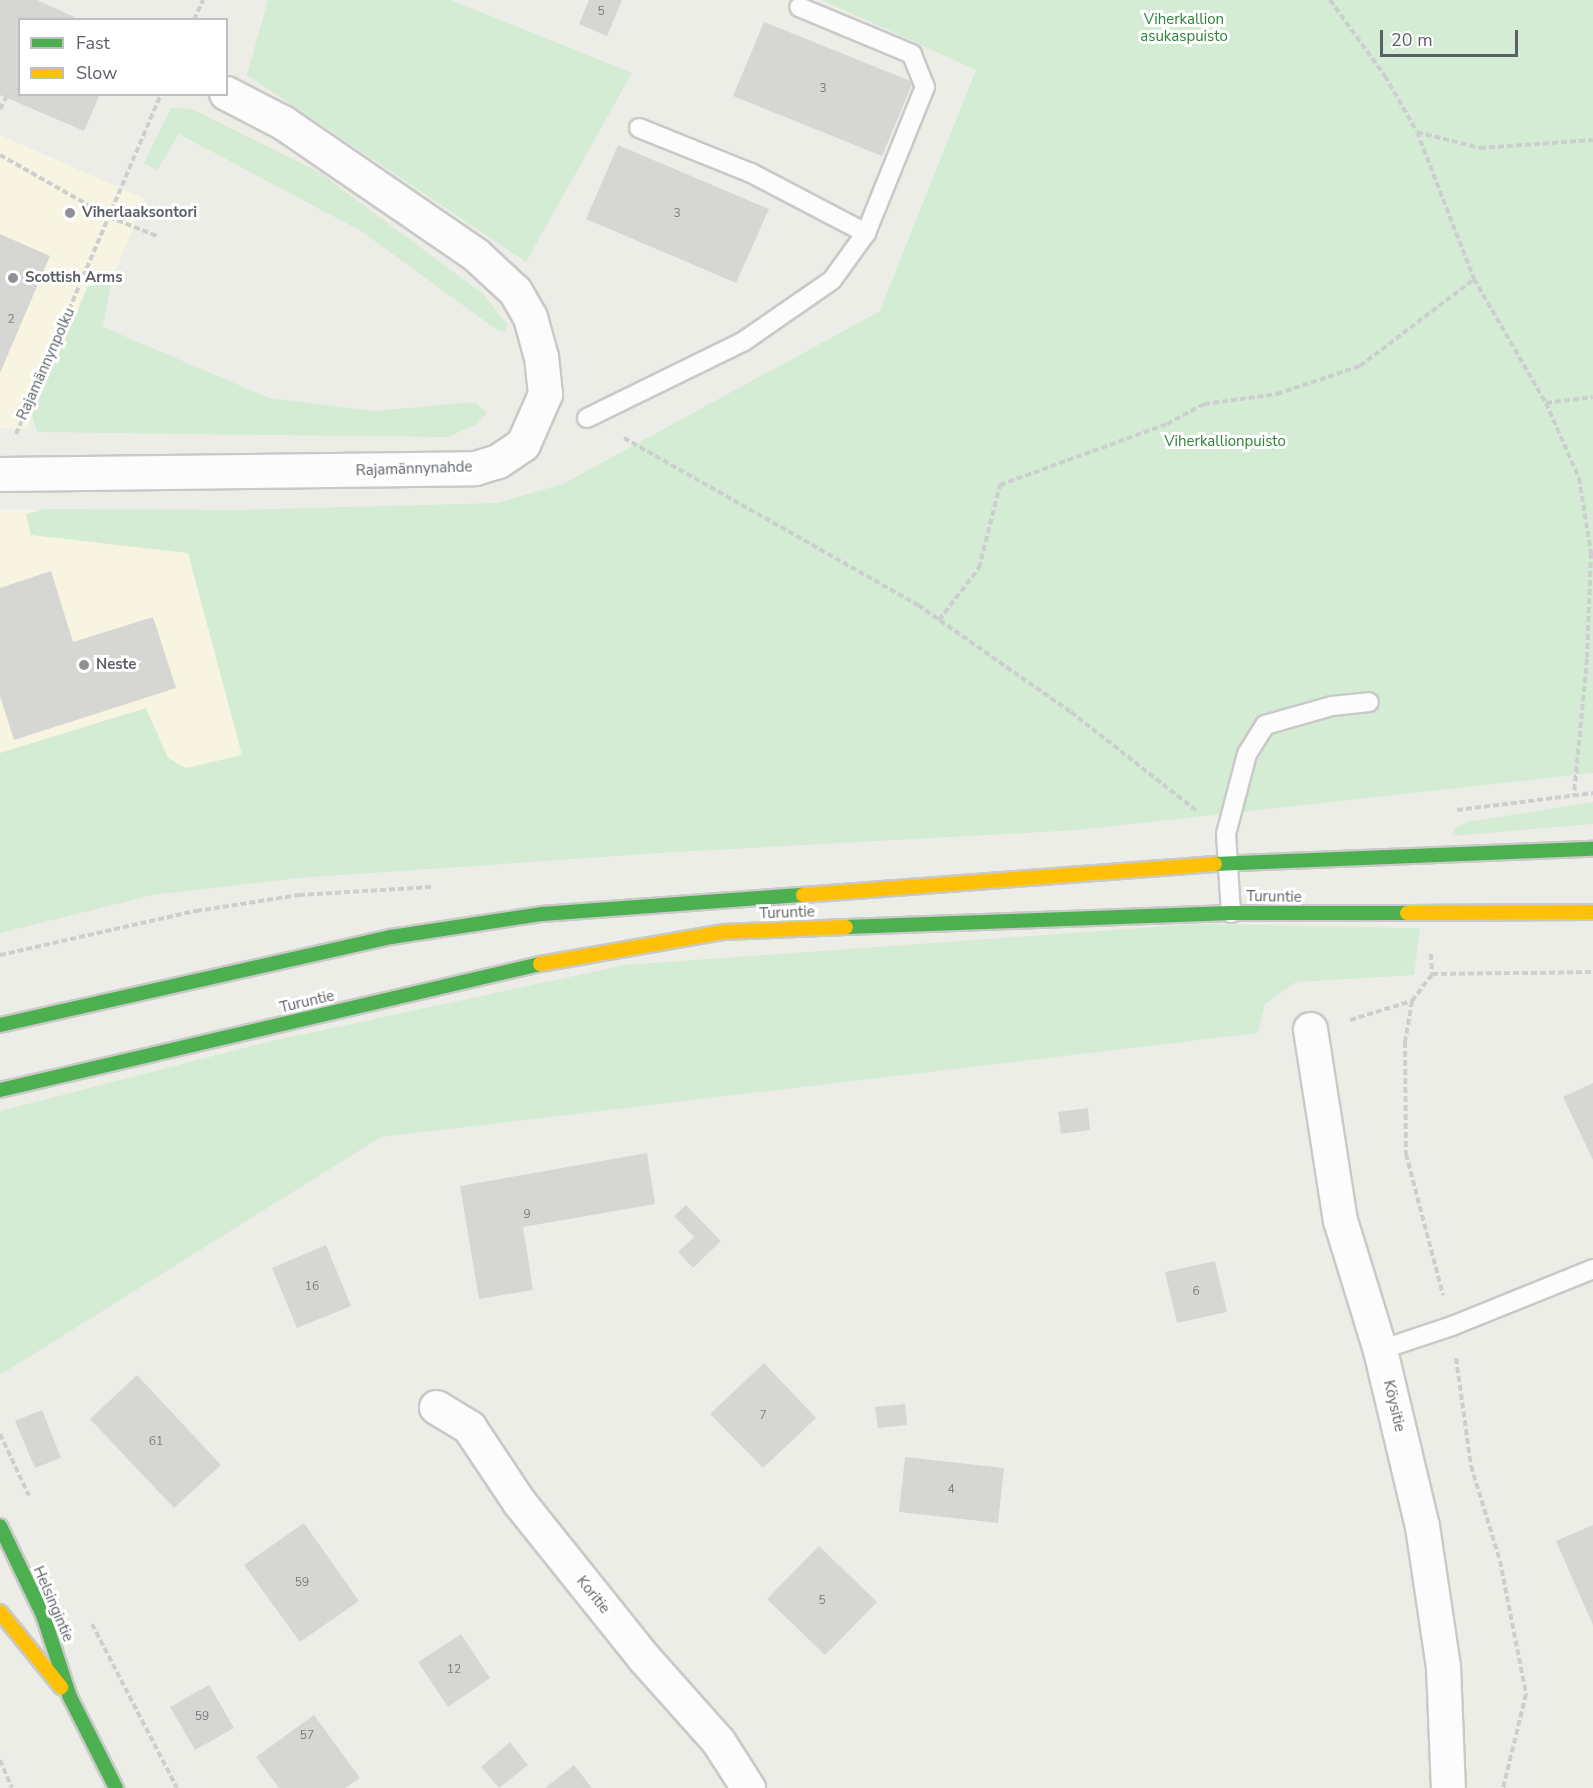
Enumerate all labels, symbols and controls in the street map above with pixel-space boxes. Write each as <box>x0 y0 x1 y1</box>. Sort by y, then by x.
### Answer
house number: 5 <box>597 5 605 19</box>
park label: Viherkallion asukaspuisto <box>1140 10 1228 45</box>
legend <box>18 18 228 96</box>
scale bar <box>1383 18 1521 56</box>
text: 20 m <box>1391 28 1433 52</box>
text: Fast <box>76 31 110 55</box>
text: Slow <box>76 61 117 85</box>
house number: 3 <box>819 82 827 96</box>
place label: Viherlaaksontori <box>82 204 197 222</box>
marker: Viherlaaksontori <box>63 206 77 220</box>
house number: 3 <box>673 207 681 221</box>
place label: Scottish Arms <box>25 269 123 287</box>
marker: Scottish Arms <box>6 271 20 285</box>
street label: Rajamännynpolku <box>13 305 79 423</box>
house number: 2 <box>7 313 15 327</box>
park label: Viherkallionpuisto <box>1164 433 1286 451</box>
street label: Rajamännynahde <box>355 458 473 480</box>
place label: Neste <box>96 656 136 674</box>
marker: Neste <box>77 658 91 672</box>
street label: Turuntie <box>1246 888 1302 906</box>
street label: Turuntie <box>759 903 815 923</box>
street label: Turuntie <box>278 987 336 1017</box>
house number: 9 <box>523 1208 531 1222</box>
house number: 16 <box>305 1280 319 1294</box>
house number: 6 <box>1192 1285 1200 1299</box>
street label: Köysitie <box>1379 1378 1409 1434</box>
house number: 7 <box>759 1409 767 1423</box>
house number: 61 <box>149 1435 163 1449</box>
house number: 4 <box>947 1483 955 1497</box>
street label: Helsingintie <box>29 1563 77 1645</box>
street label: Koritie <box>572 1573 614 1617</box>
house number: 59 <box>295 1576 309 1590</box>
house number: 5 <box>818 1594 826 1608</box>
house number: 12 <box>447 1663 461 1677</box>
house number: 59 <box>195 1710 209 1724</box>
house number: 57 <box>300 1729 314 1743</box>

